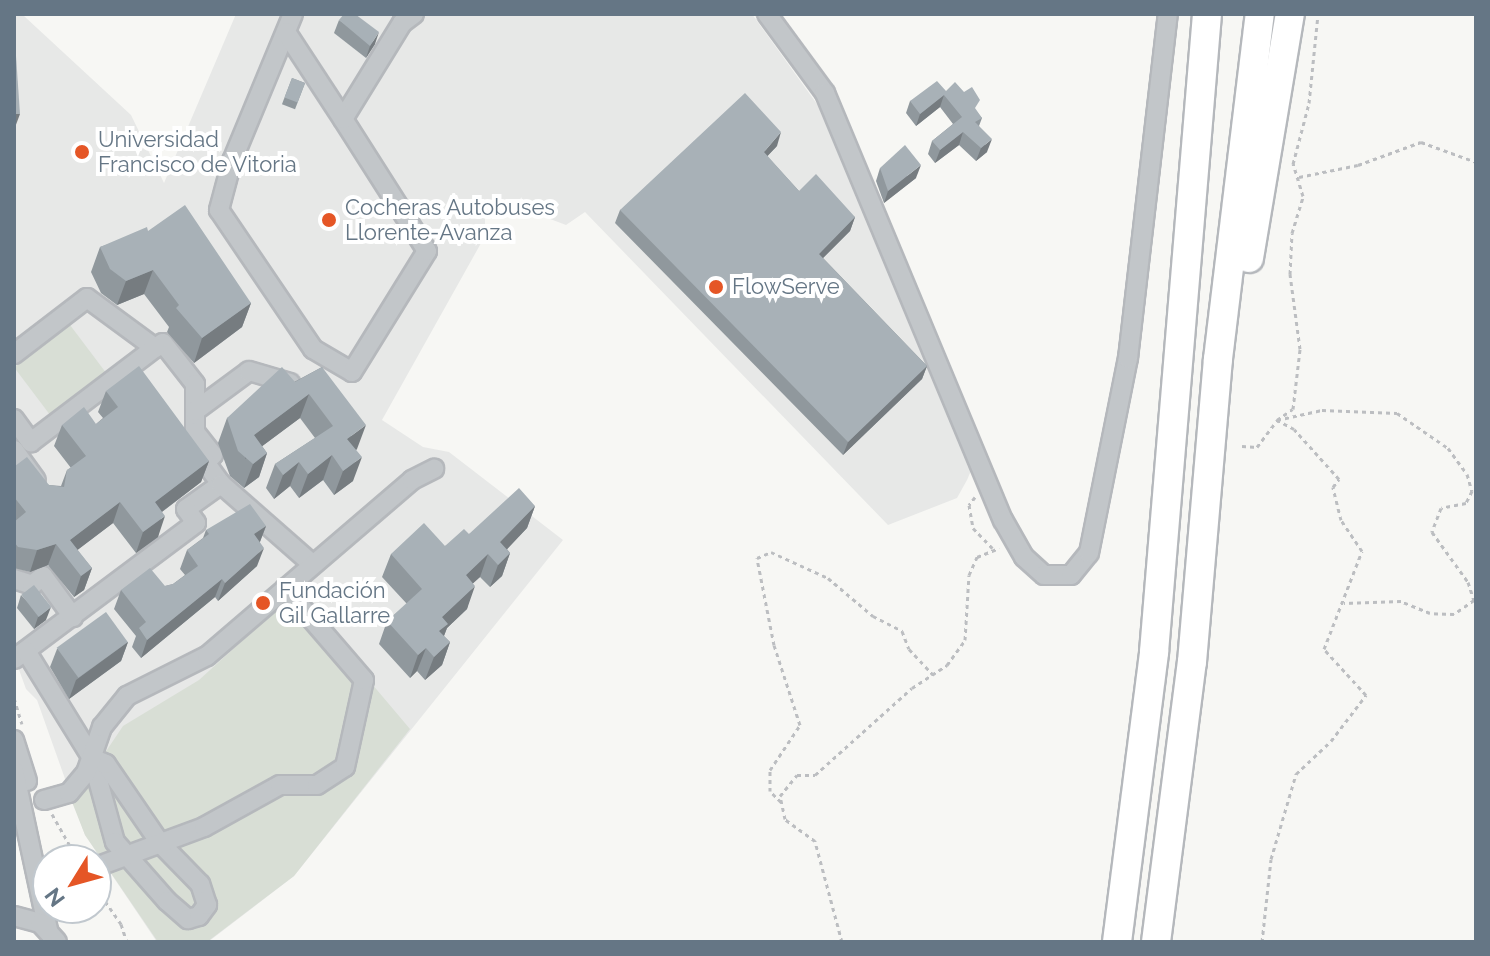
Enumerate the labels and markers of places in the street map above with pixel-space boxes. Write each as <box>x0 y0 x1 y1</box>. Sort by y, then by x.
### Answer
place label: Universidad Francisco de Vitoria <box>98 126 297 178</box>
marker: Universidad Francisco de Vitoria <box>73 143 91 161</box>
place label: Cocheras Autobuses Llorente-Avanza <box>345 194 556 246</box>
marker: Cocheras Autobuses Llorente-Avanza <box>320 211 338 229</box>
place label: FlowServe <box>732 274 840 300</box>
marker: FlowServe <box>707 278 725 296</box>
place label: Fundación Gil Gallarre <box>279 577 391 628</box>
marker: Fundación Gil Gallarre <box>254 594 272 612</box>

